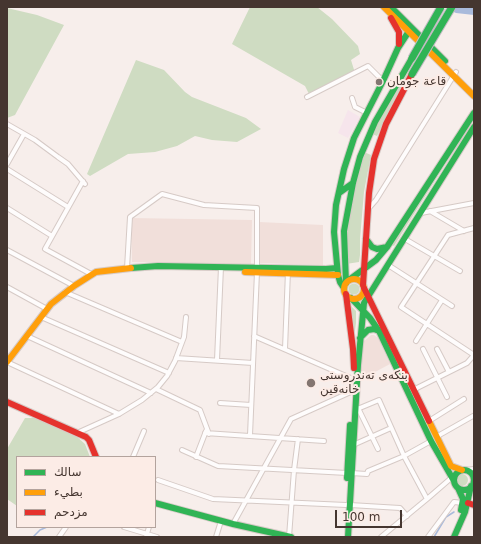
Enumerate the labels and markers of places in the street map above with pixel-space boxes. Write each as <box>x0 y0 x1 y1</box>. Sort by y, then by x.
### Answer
place label: قاعة جومان <box>387 75 446 89</box>
marker: قاعة جومان <box>374 77 384 87</box>
place label: بنکەی تەندروستی خانەقین <box>320 369 408 397</box>
marker: بنکەی تەندروستی خانەقین <box>305 377 317 389</box>

